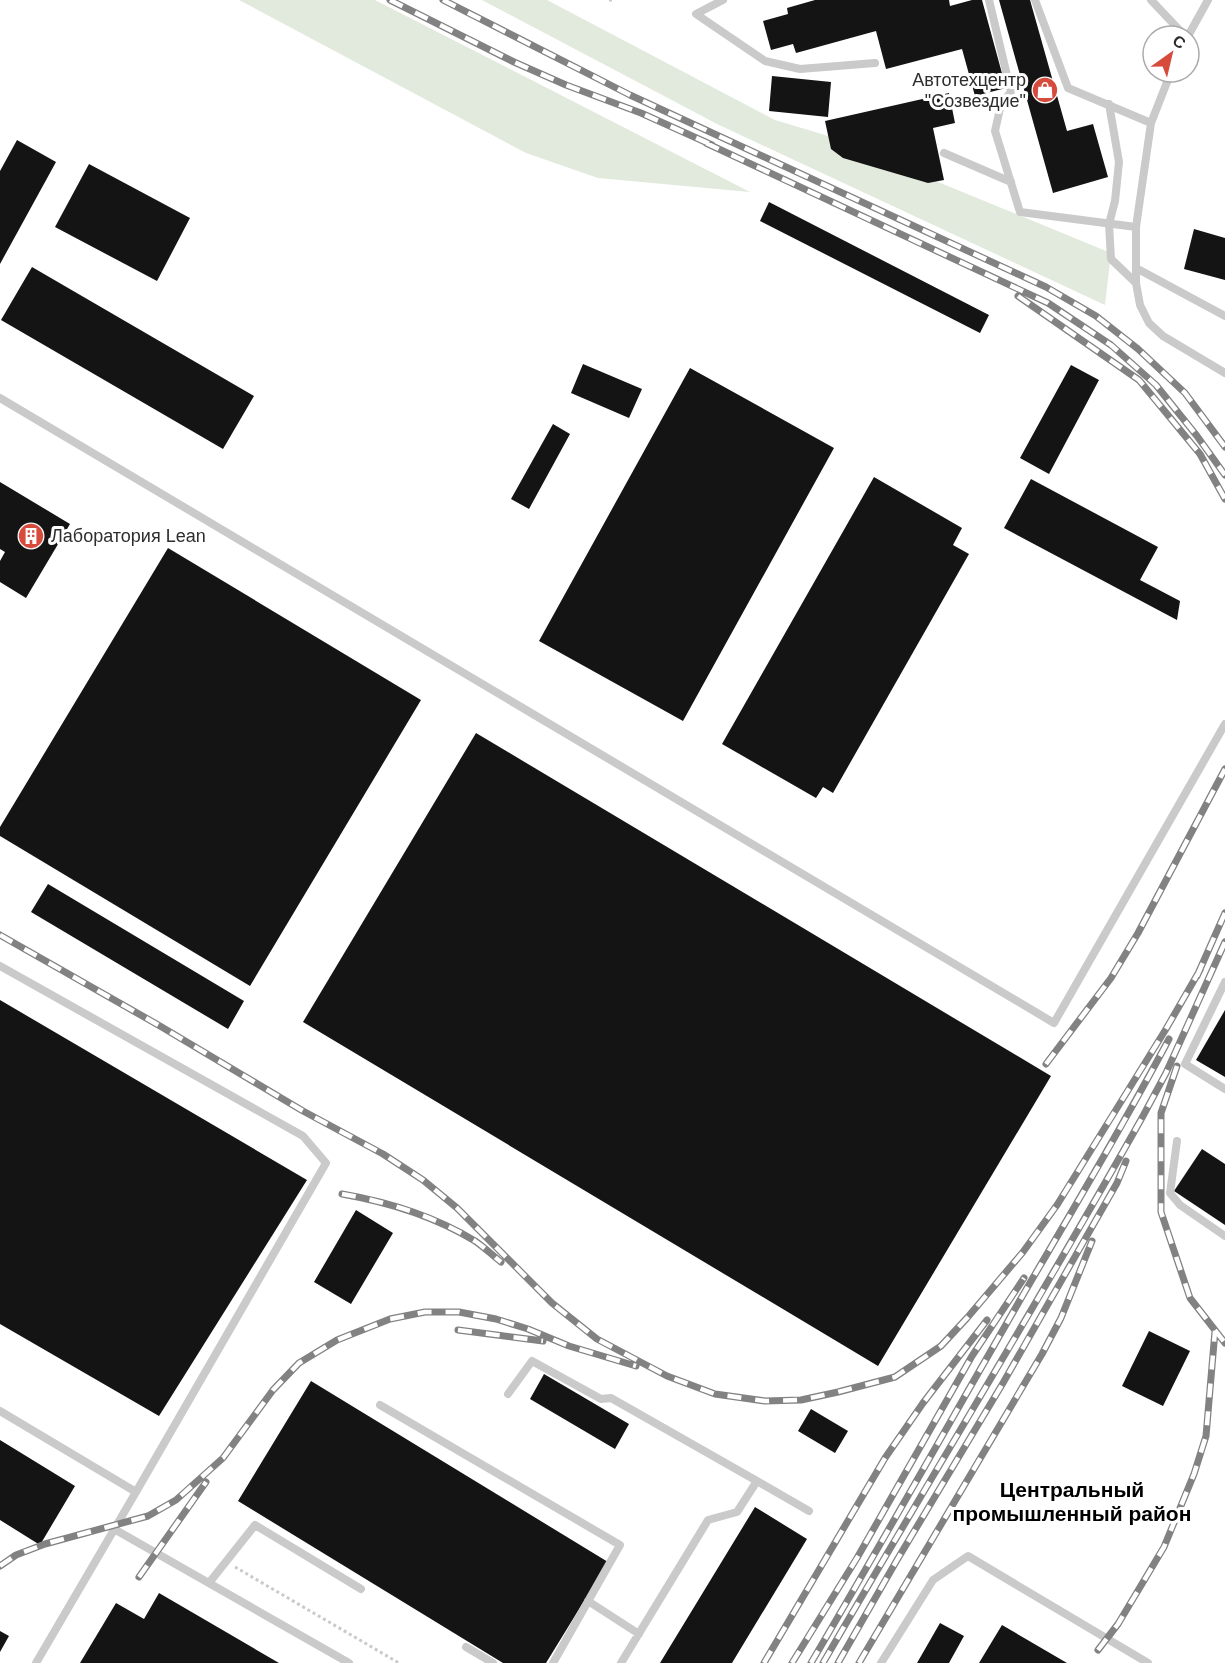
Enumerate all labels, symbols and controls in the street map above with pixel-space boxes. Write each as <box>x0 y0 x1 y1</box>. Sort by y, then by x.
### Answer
north arrow <box>1141 24 1201 84</box>
text: С <box>1170 32 1189 53</box>
place label: Автотехцентр "Созвездие" <box>912 70 1026 111</box>
shop icon: Автотехцентр "Созвездие" <box>1030 75 1060 105</box>
building icon: Лаборатория Lean <box>16 521 46 551</box>
place label: Лаборатория Lean <box>51 526 206 546</box>
district label: Центральный промышленный район <box>953 1478 1191 1525</box>

